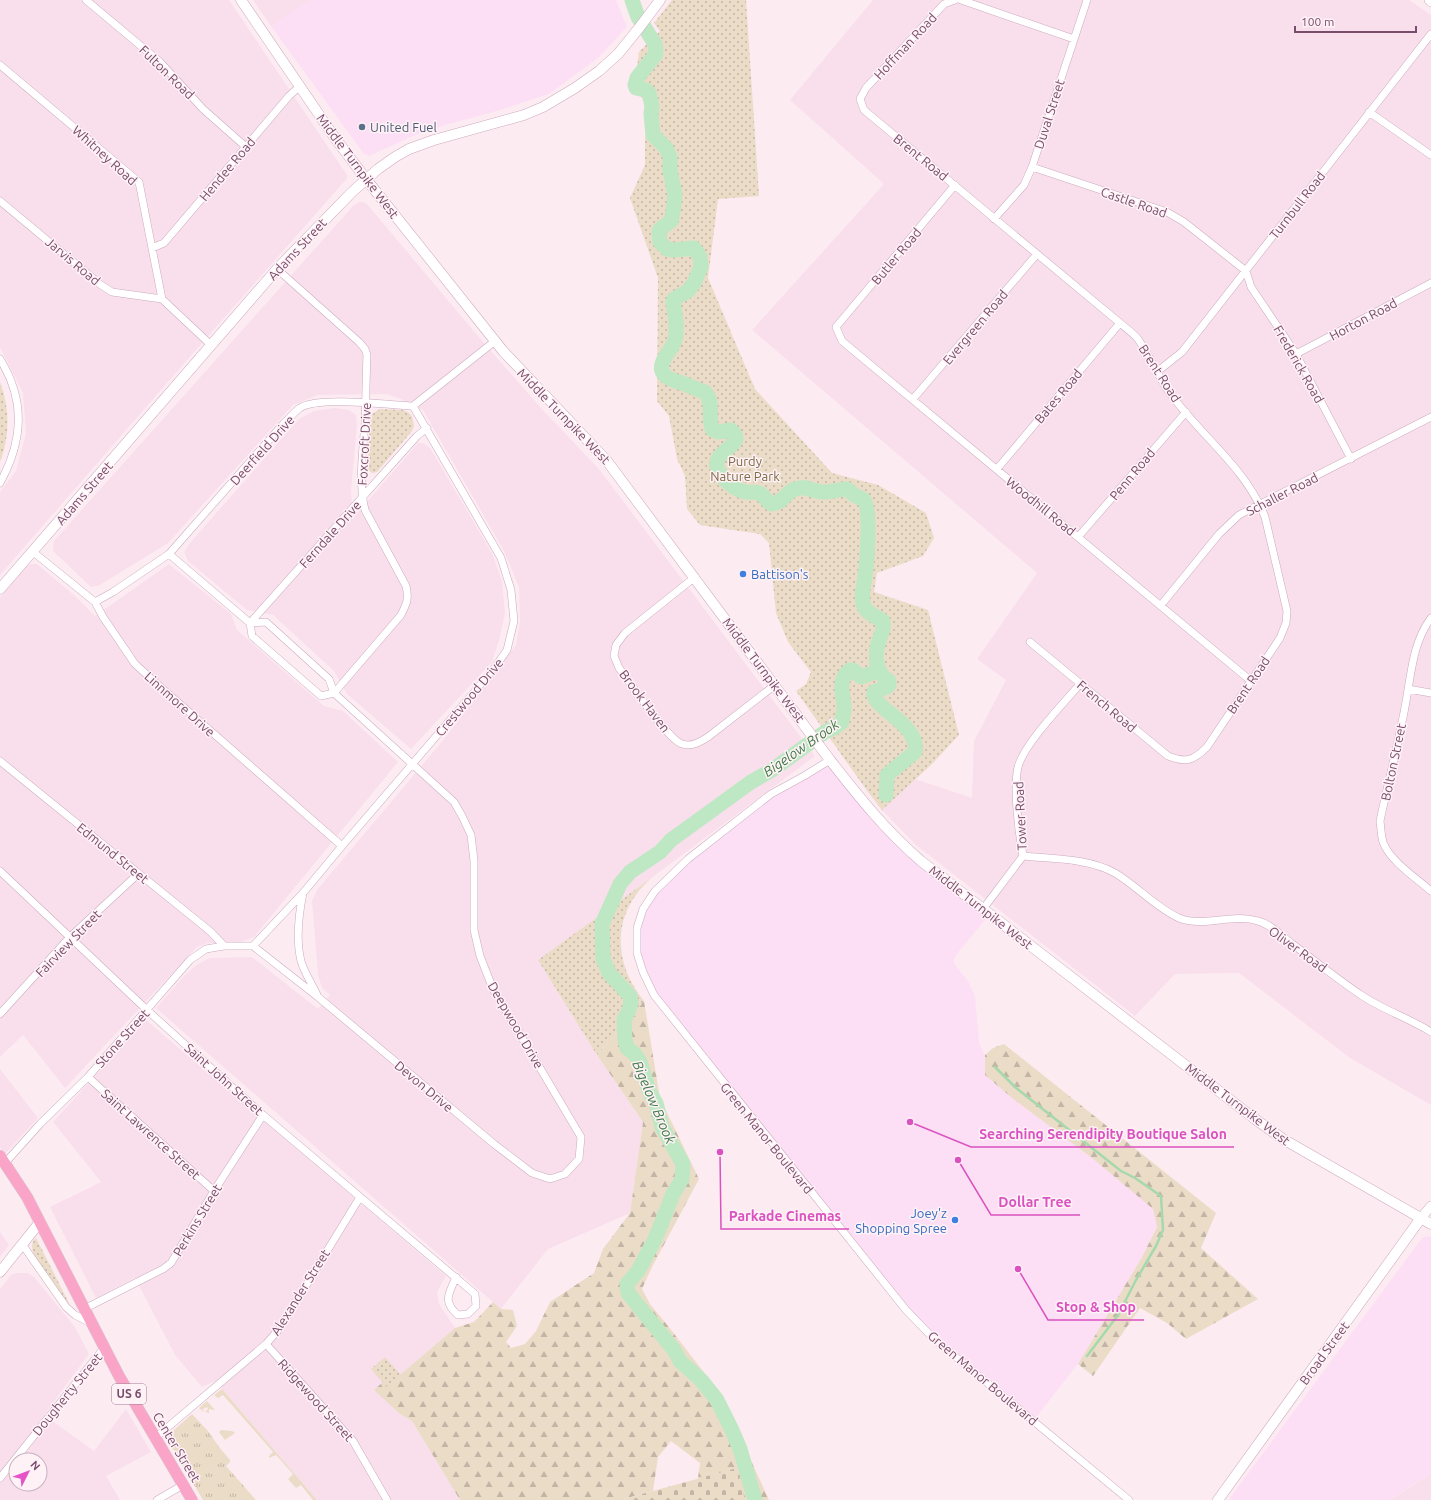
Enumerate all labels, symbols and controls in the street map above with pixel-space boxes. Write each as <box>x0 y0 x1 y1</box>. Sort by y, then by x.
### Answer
scale bar <box>1295 8 1416 34</box>
street label: Hoffman Road <box>871 10 939 82</box>
text: 100 m <box>1301 15 1334 28</box>
street label: Fulton Road <box>137 42 197 102</box>
street label: Duval Street <box>1031 77 1067 151</box>
street label: Middle Turnpike West <box>314 111 402 221</box>
place label: United Fuel <box>370 120 438 134</box>
marker: United Fuel <box>357 122 367 132</box>
street label: Whitney Road <box>70 123 140 187</box>
street label: Brent Road <box>891 131 951 183</box>
street label: Hendee Road <box>196 134 258 204</box>
street label: Turnbull Road <box>1266 169 1328 241</box>
street label: Castle Road <box>1099 184 1169 220</box>
street label: Adams Street <box>265 215 329 283</box>
street label: Butler Road <box>868 225 924 287</box>
street label: Jarvis Road <box>43 234 103 288</box>
street label: Evergreen Road <box>940 287 1010 367</box>
street label: Horton Road <box>1327 295 1399 343</box>
street label: Frederick Road <box>1271 323 1327 405</box>
street label: Brent Road <box>1136 342 1184 404</box>
street label: Middle Turnpike West <box>515 365 613 467</box>
street label: Bates Road <box>1031 366 1085 426</box>
street label: Foxcroft Drive <box>355 402 373 486</box>
street label: Deerfield Drive <box>227 412 297 488</box>
street label: Penn Road <box>1107 446 1157 502</box>
park label: Purdy Nature Park <box>710 454 780 483</box>
street label: Adams Street <box>53 459 115 527</box>
street label: Schaller Road <box>1244 470 1320 518</box>
street label: Woodhill Road <box>1004 474 1078 538</box>
street label: Ferndale Drive <box>296 498 364 570</box>
place label: Battison's <box>751 567 809 581</box>
marker: Battison's <box>738 569 748 579</box>
street label: Middle Turnpike West <box>720 615 808 725</box>
street label: Brent Road <box>1224 654 1272 716</box>
street label: Crestwood Drive <box>432 655 506 739</box>
street label: Brook Haven <box>617 667 673 735</box>
street label: Linnmore Drive <box>142 669 218 739</box>
street label: French Road <box>1075 677 1139 735</box>
water label: Bigelow Brook <box>760 716 843 780</box>
street label: Bolton Street <box>1378 722 1408 802</box>
street label: Tower Road <box>1011 781 1029 851</box>
street label: Edmund Street <box>75 820 151 886</box>
street label: Middle Turnpike West <box>927 862 1035 952</box>
street label: Fairview Street <box>33 907 103 979</box>
street label: Oliver Road <box>1266 923 1330 975</box>
street label: Deepwood Drive <box>486 979 546 1071</box>
street label: Stone Street <box>92 1006 152 1070</box>
street label: Saint John Street <box>182 1040 266 1118</box>
street label: Devon Drive <box>392 1058 456 1114</box>
water label: Bigelow Brook <box>629 1058 679 1147</box>
street label: Middle Turnpike West <box>1183 1060 1293 1148</box>
street label: Green Manor Boulevard <box>718 1080 816 1196</box>
street label: Saint Lawrence Street <box>99 1086 203 1182</box>
callout: Searching Serendipity Boutique Salon <box>971 1121 1234 1147</box>
text: Searching Serendipity Boutique Salon <box>979 1126 1227 1142</box>
street label: Perkins Street <box>170 1181 224 1259</box>
callout: Dollar Tree <box>991 1189 1080 1215</box>
text: Dollar Tree <box>998 1194 1072 1210</box>
callout: Parkade Cinemas <box>721 1203 849 1229</box>
place label: Joey'z Shopping Spree <box>855 1206 947 1235</box>
text: Parkade Cinemas <box>729 1208 842 1224</box>
marker: Joey'z Shopping Spree <box>950 1215 960 1225</box>
street label: Alexander Street <box>268 1246 332 1338</box>
callout: Stop & Shop <box>1048 1294 1144 1320</box>
text: Stop & Shop <box>1056 1299 1136 1315</box>
street label: Broad Street <box>1296 1319 1352 1387</box>
street label: Green Manor Boulevard <box>925 1328 1041 1428</box>
street label: Dougherty Street <box>30 1350 104 1438</box>
street label: Ridgewood Street <box>275 1356 357 1444</box>
road number: US 6 <box>112 1384 146 1404</box>
street label: Center Street <box>151 1410 203 1484</box>
north arrow <box>8 1452 48 1492</box>
text: N <box>28 1458 43 1472</box>

